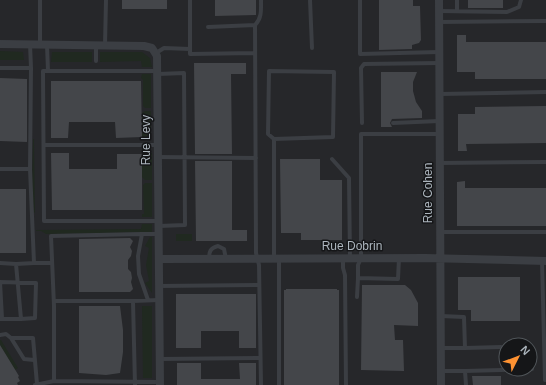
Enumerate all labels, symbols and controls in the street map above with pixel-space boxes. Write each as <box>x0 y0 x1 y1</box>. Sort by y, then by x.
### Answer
street label: Rue Levy <box>139 115 153 165</box>
street label: Rue Cohen <box>421 163 435 223</box>
street label: Rue Dobrin <box>322 239 382 253</box>
north arrow <box>498 337 538 377</box>
text: N <box>518 343 533 357</box>

